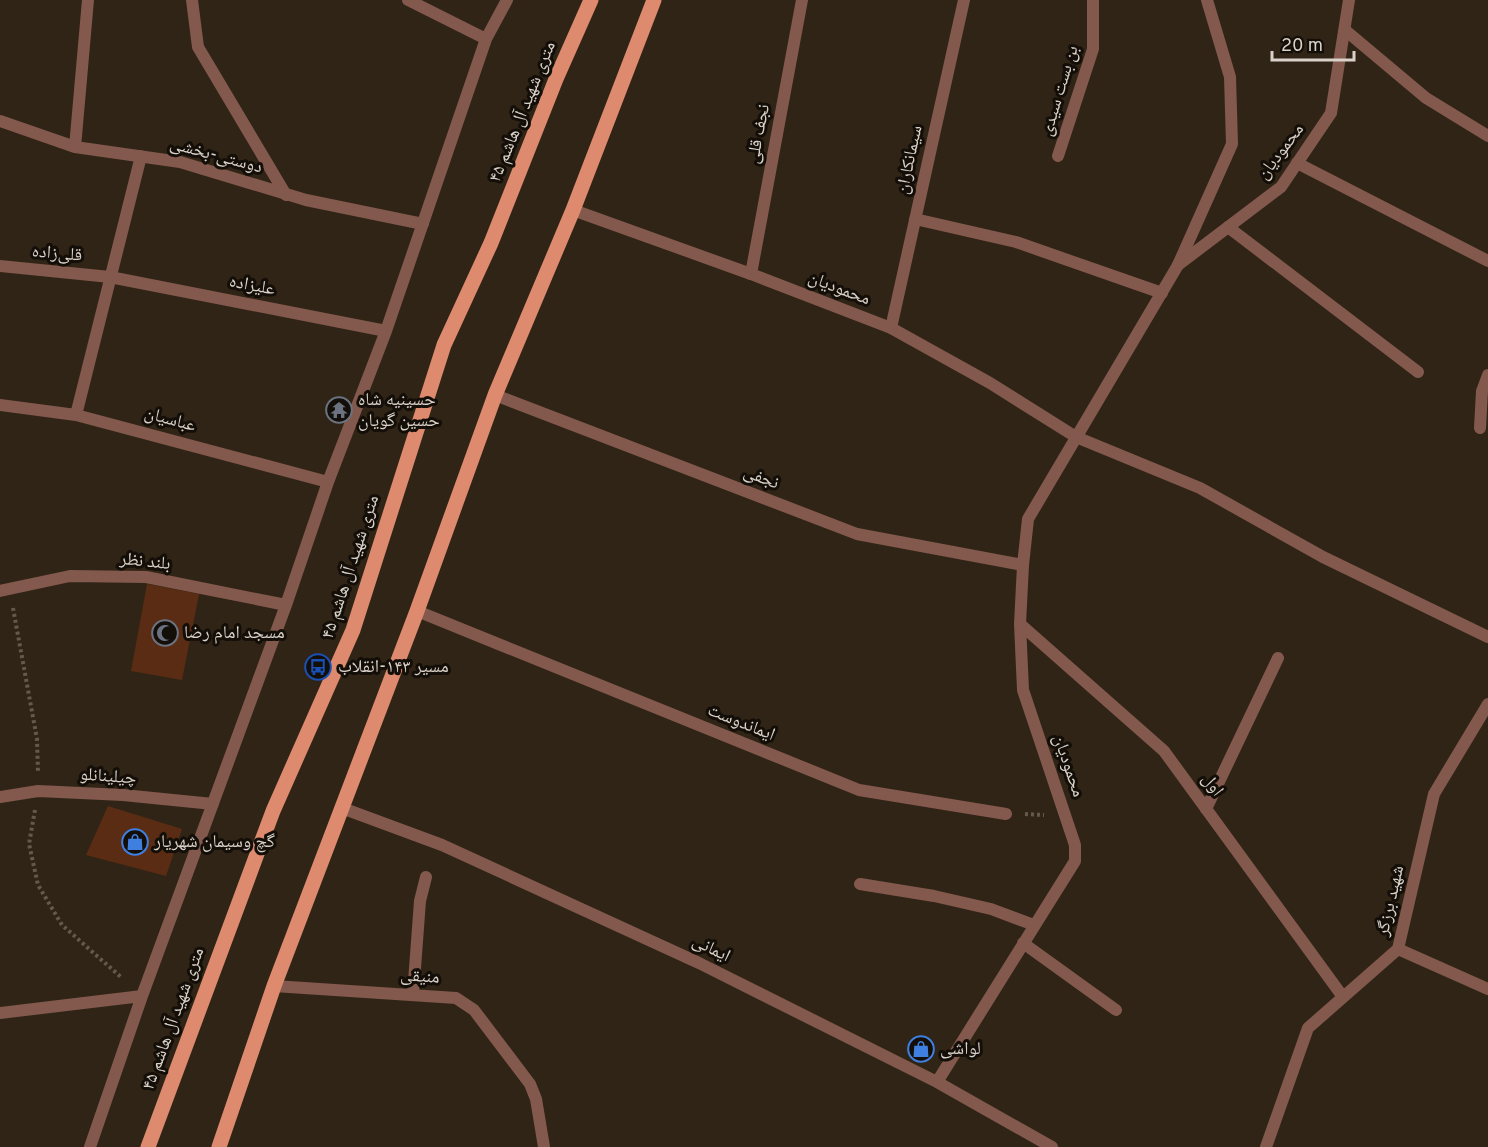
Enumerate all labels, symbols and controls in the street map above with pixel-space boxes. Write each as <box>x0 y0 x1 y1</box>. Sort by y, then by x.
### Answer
scale bar <box>1272 24 1354 62</box>
text: 20 m <box>1281 35 1323 58</box>
street label: ۴۵ متری شهید آل هاشم <box>484 38 562 186</box>
street label: بن بست سیدی <box>1035 43 1085 139</box>
street label: نجف قلی <box>742 102 776 166</box>
street label: محمودیان <box>1252 119 1310 185</box>
street label: سیمانکاران <box>891 123 929 197</box>
street label: دوستی-بخشی <box>167 133 265 179</box>
street label: قلی‌زاده <box>31 240 83 268</box>
street label: محمودیان <box>805 267 873 311</box>
street label: علیزاده <box>227 270 277 302</box>
place label: حسینیه شاه حسین گویان <box>358 389 440 433</box>
temple icon: حسینیه شاه حسین گویان <box>324 395 354 425</box>
street label: عباسیان <box>142 402 198 438</box>
street label: نجفی <box>740 461 782 495</box>
street label: ۴۵ متری شهید آل هاشم <box>317 492 385 642</box>
street label: بلند نظر <box>117 548 172 576</box>
mosque icon: مسجد امام رضا <box>150 618 180 648</box>
place label: مسجد امام رضا <box>184 622 285 645</box>
bus stop icon: مسیر ۱۴۳-انقلاب <box>303 652 333 682</box>
place label: مسیر ۱۴۳-انقلاب <box>338 656 449 679</box>
street label: ایماندوست <box>704 699 778 747</box>
street label: محمودیان <box>1047 732 1089 800</box>
street label: چیلینانلو <box>79 764 137 790</box>
street label: اول <box>1196 769 1228 801</box>
shop icon: گچ وسیمان شهریار <box>120 827 150 857</box>
place label: گچ وسیمان شهریار <box>153 831 275 854</box>
street label: شهید برزگر <box>1371 863 1410 940</box>
street label: ایمانی <box>688 930 734 968</box>
street label: ۴۵ متری شهید آل هاشم <box>138 945 210 1093</box>
street label: منیقی <box>400 964 440 990</box>
shop icon: لواشی <box>906 1034 936 1064</box>
place label: لواشی <box>940 1038 981 1061</box>

